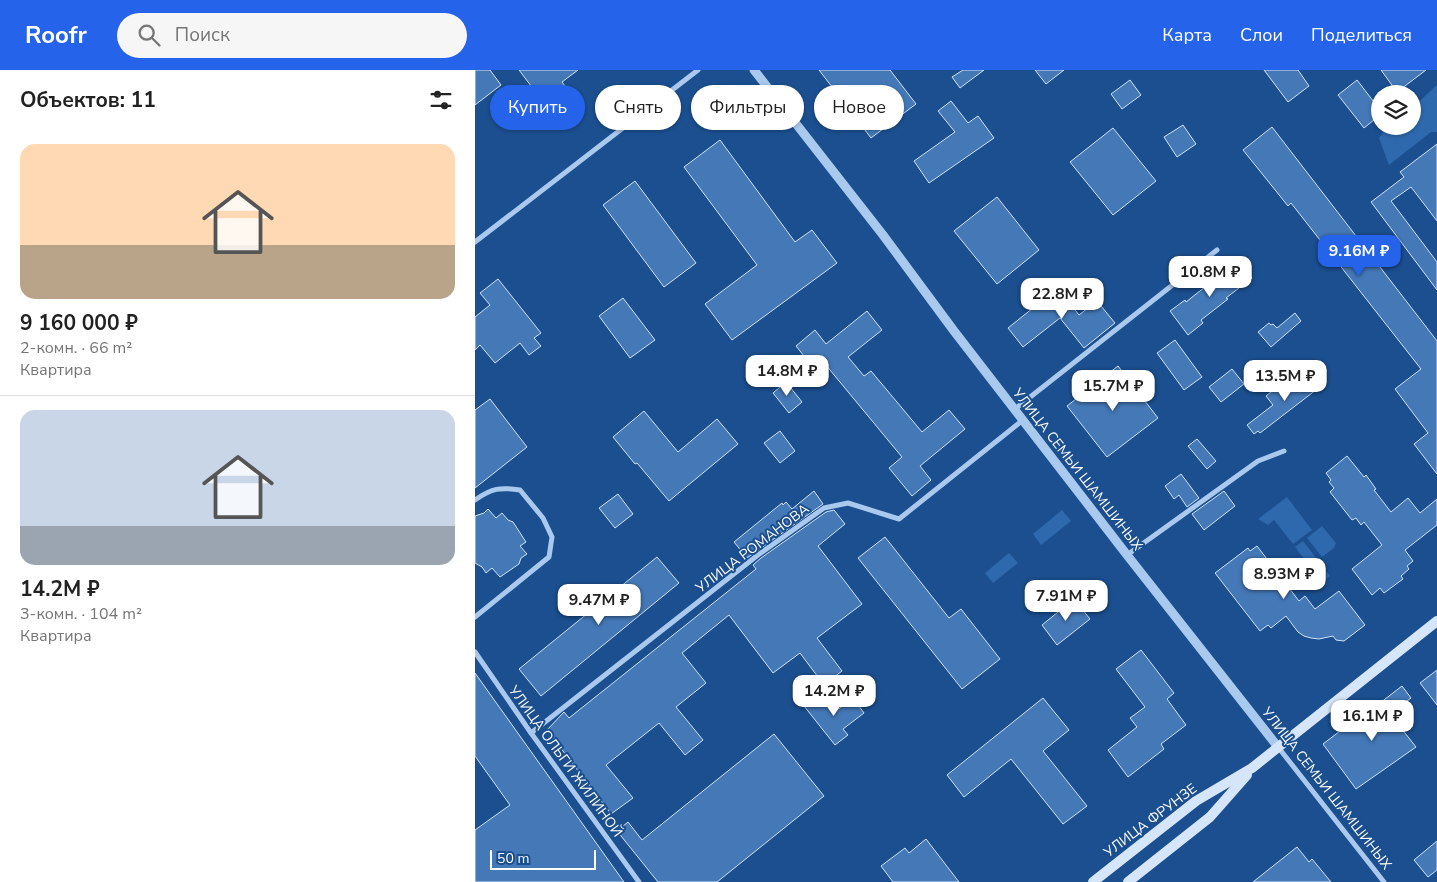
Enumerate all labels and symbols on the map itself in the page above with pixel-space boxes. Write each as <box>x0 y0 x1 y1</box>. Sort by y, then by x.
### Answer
pin: 9.16M ₽ <box>1313 234 1405 277</box>
pin: 10.8M ₽ <box>1164 256 1256 298</box>
pin: 22.8M ₽ <box>1016 278 1108 320</box>
pin: 14.8M ₽ <box>741 354 833 397</box>
pin: 13.5M ₽ <box>1239 360 1331 402</box>
pin: 15.7M ₽ <box>1067 370 1159 412</box>
street label: УЛИЦА СЕМЬИ ШАМШИНЫХ <box>1008 383 1147 554</box>
street label: УЛИЦА РОМАНОВА <box>691 500 813 598</box>
pin: 8.93M ₽ <box>1238 558 1330 600</box>
pin: 7.91M ₽ <box>1020 580 1112 622</box>
pin: 9.47M ₽ <box>553 584 645 626</box>
pin: 14.2M ₽ <box>788 674 880 717</box>
street label: УЛИЦА ОЛЬГИ ЖИЛИНОЙ <box>504 681 627 841</box>
pin: 16.1M ₽ <box>1326 700 1418 742</box>
street label: УЛИЦА СЕМЬИ ШАМШИНЫХ <box>1257 702 1396 873</box>
street label: УЛИЦА ФРУНЗЕ <box>1099 779 1201 862</box>
scale bar <box>490 847 596 870</box>

